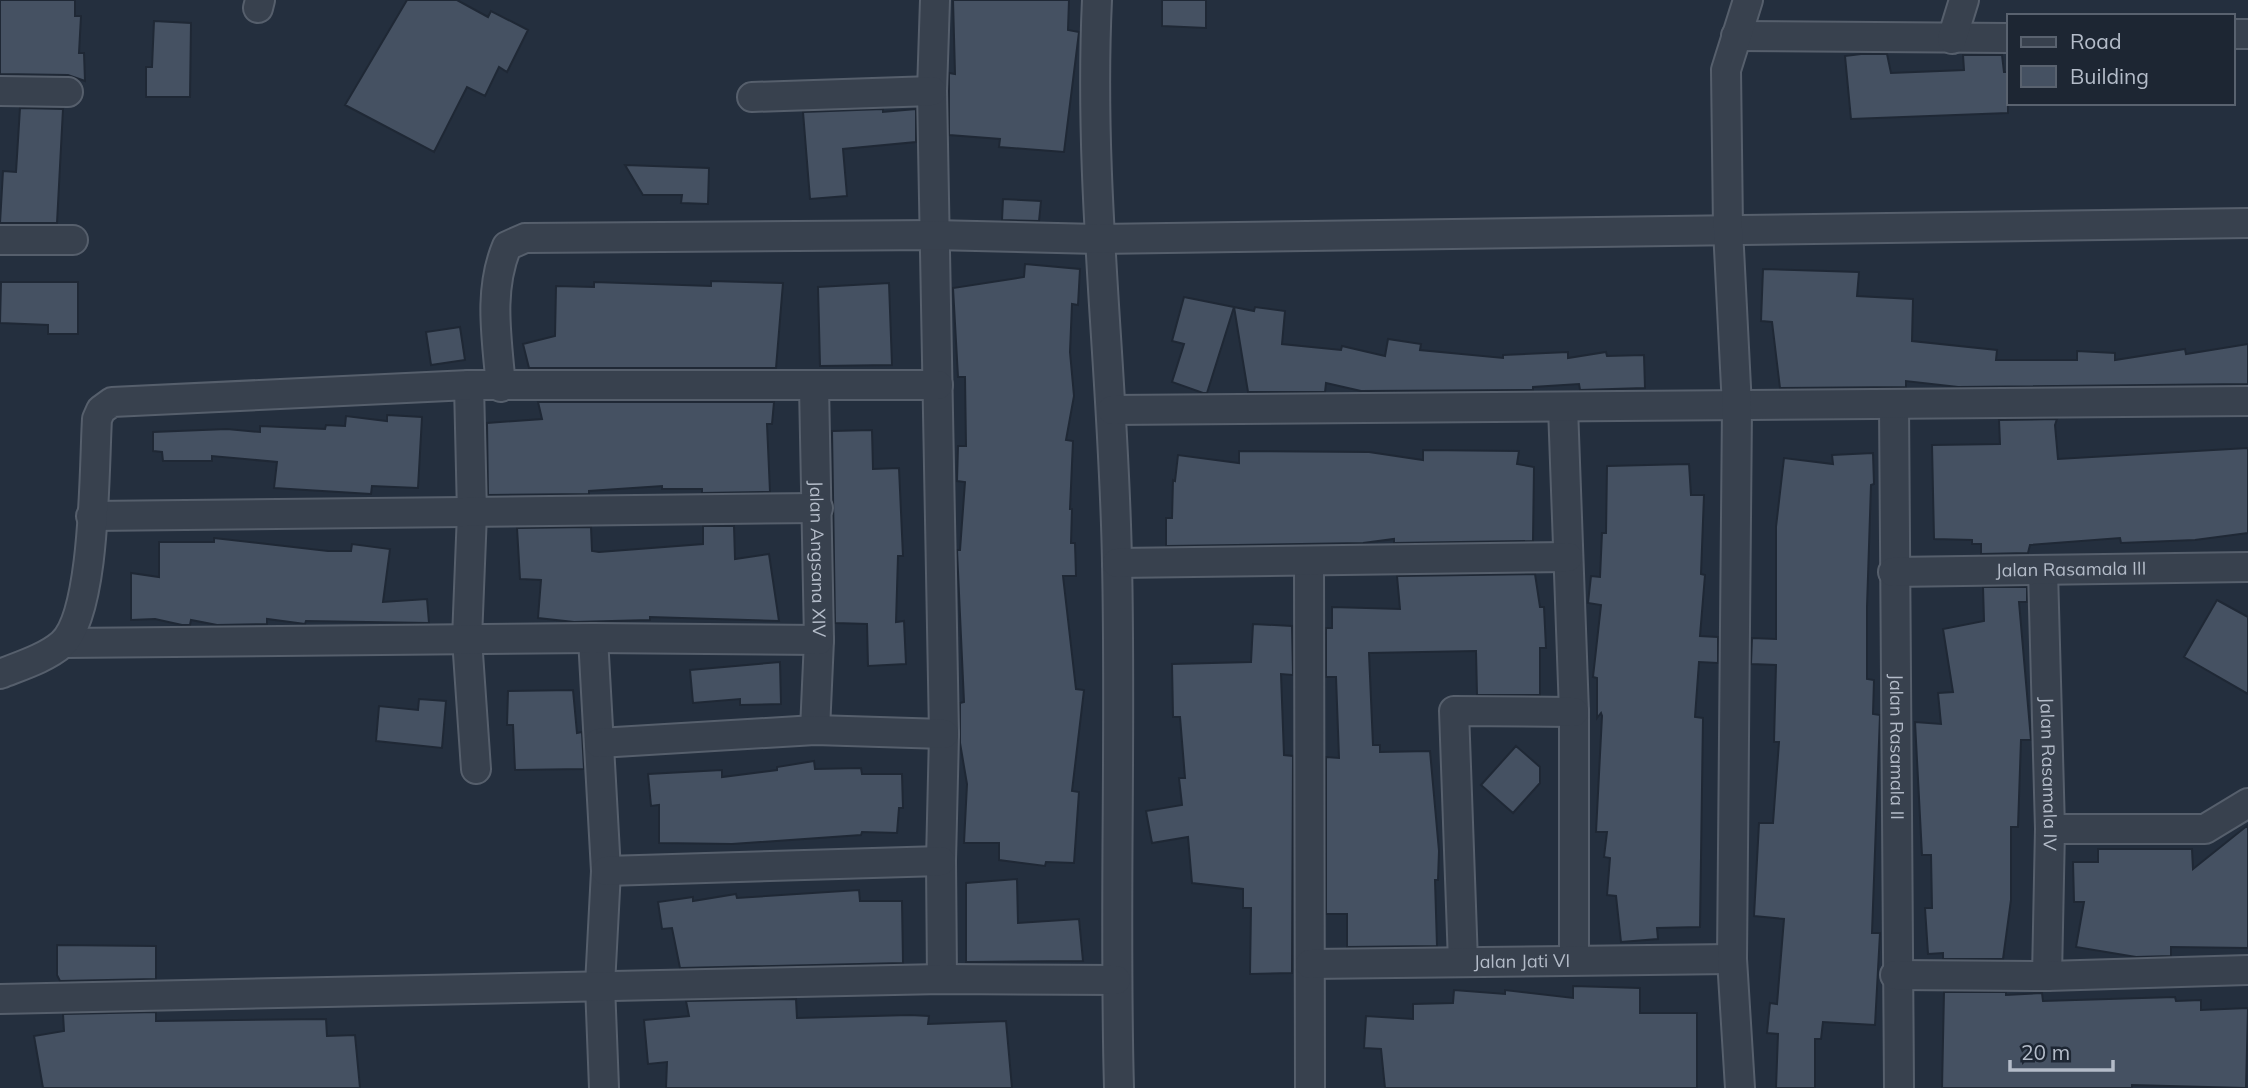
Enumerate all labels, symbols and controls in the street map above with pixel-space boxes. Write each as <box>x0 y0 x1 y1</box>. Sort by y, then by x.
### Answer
legend <box>2007 14 2234 105</box>
text: Road <box>2070 28 2121 54</box>
text: Building <box>2070 63 2149 89</box>
street label: Jalan Angsana XIV <box>805 480 831 638</box>
street label: Jalan Rasamala III <box>1996 556 2146 582</box>
street label: Jalan Rasamala II <box>1885 674 1909 820</box>
street label: Jalan Rasamala IV <box>2035 697 2062 851</box>
street label: Jalan Jati VI <box>1474 949 1570 973</box>
scale bar <box>2010 1028 2113 1072</box>
text: 20 m <box>2021 1039 2070 1065</box>

